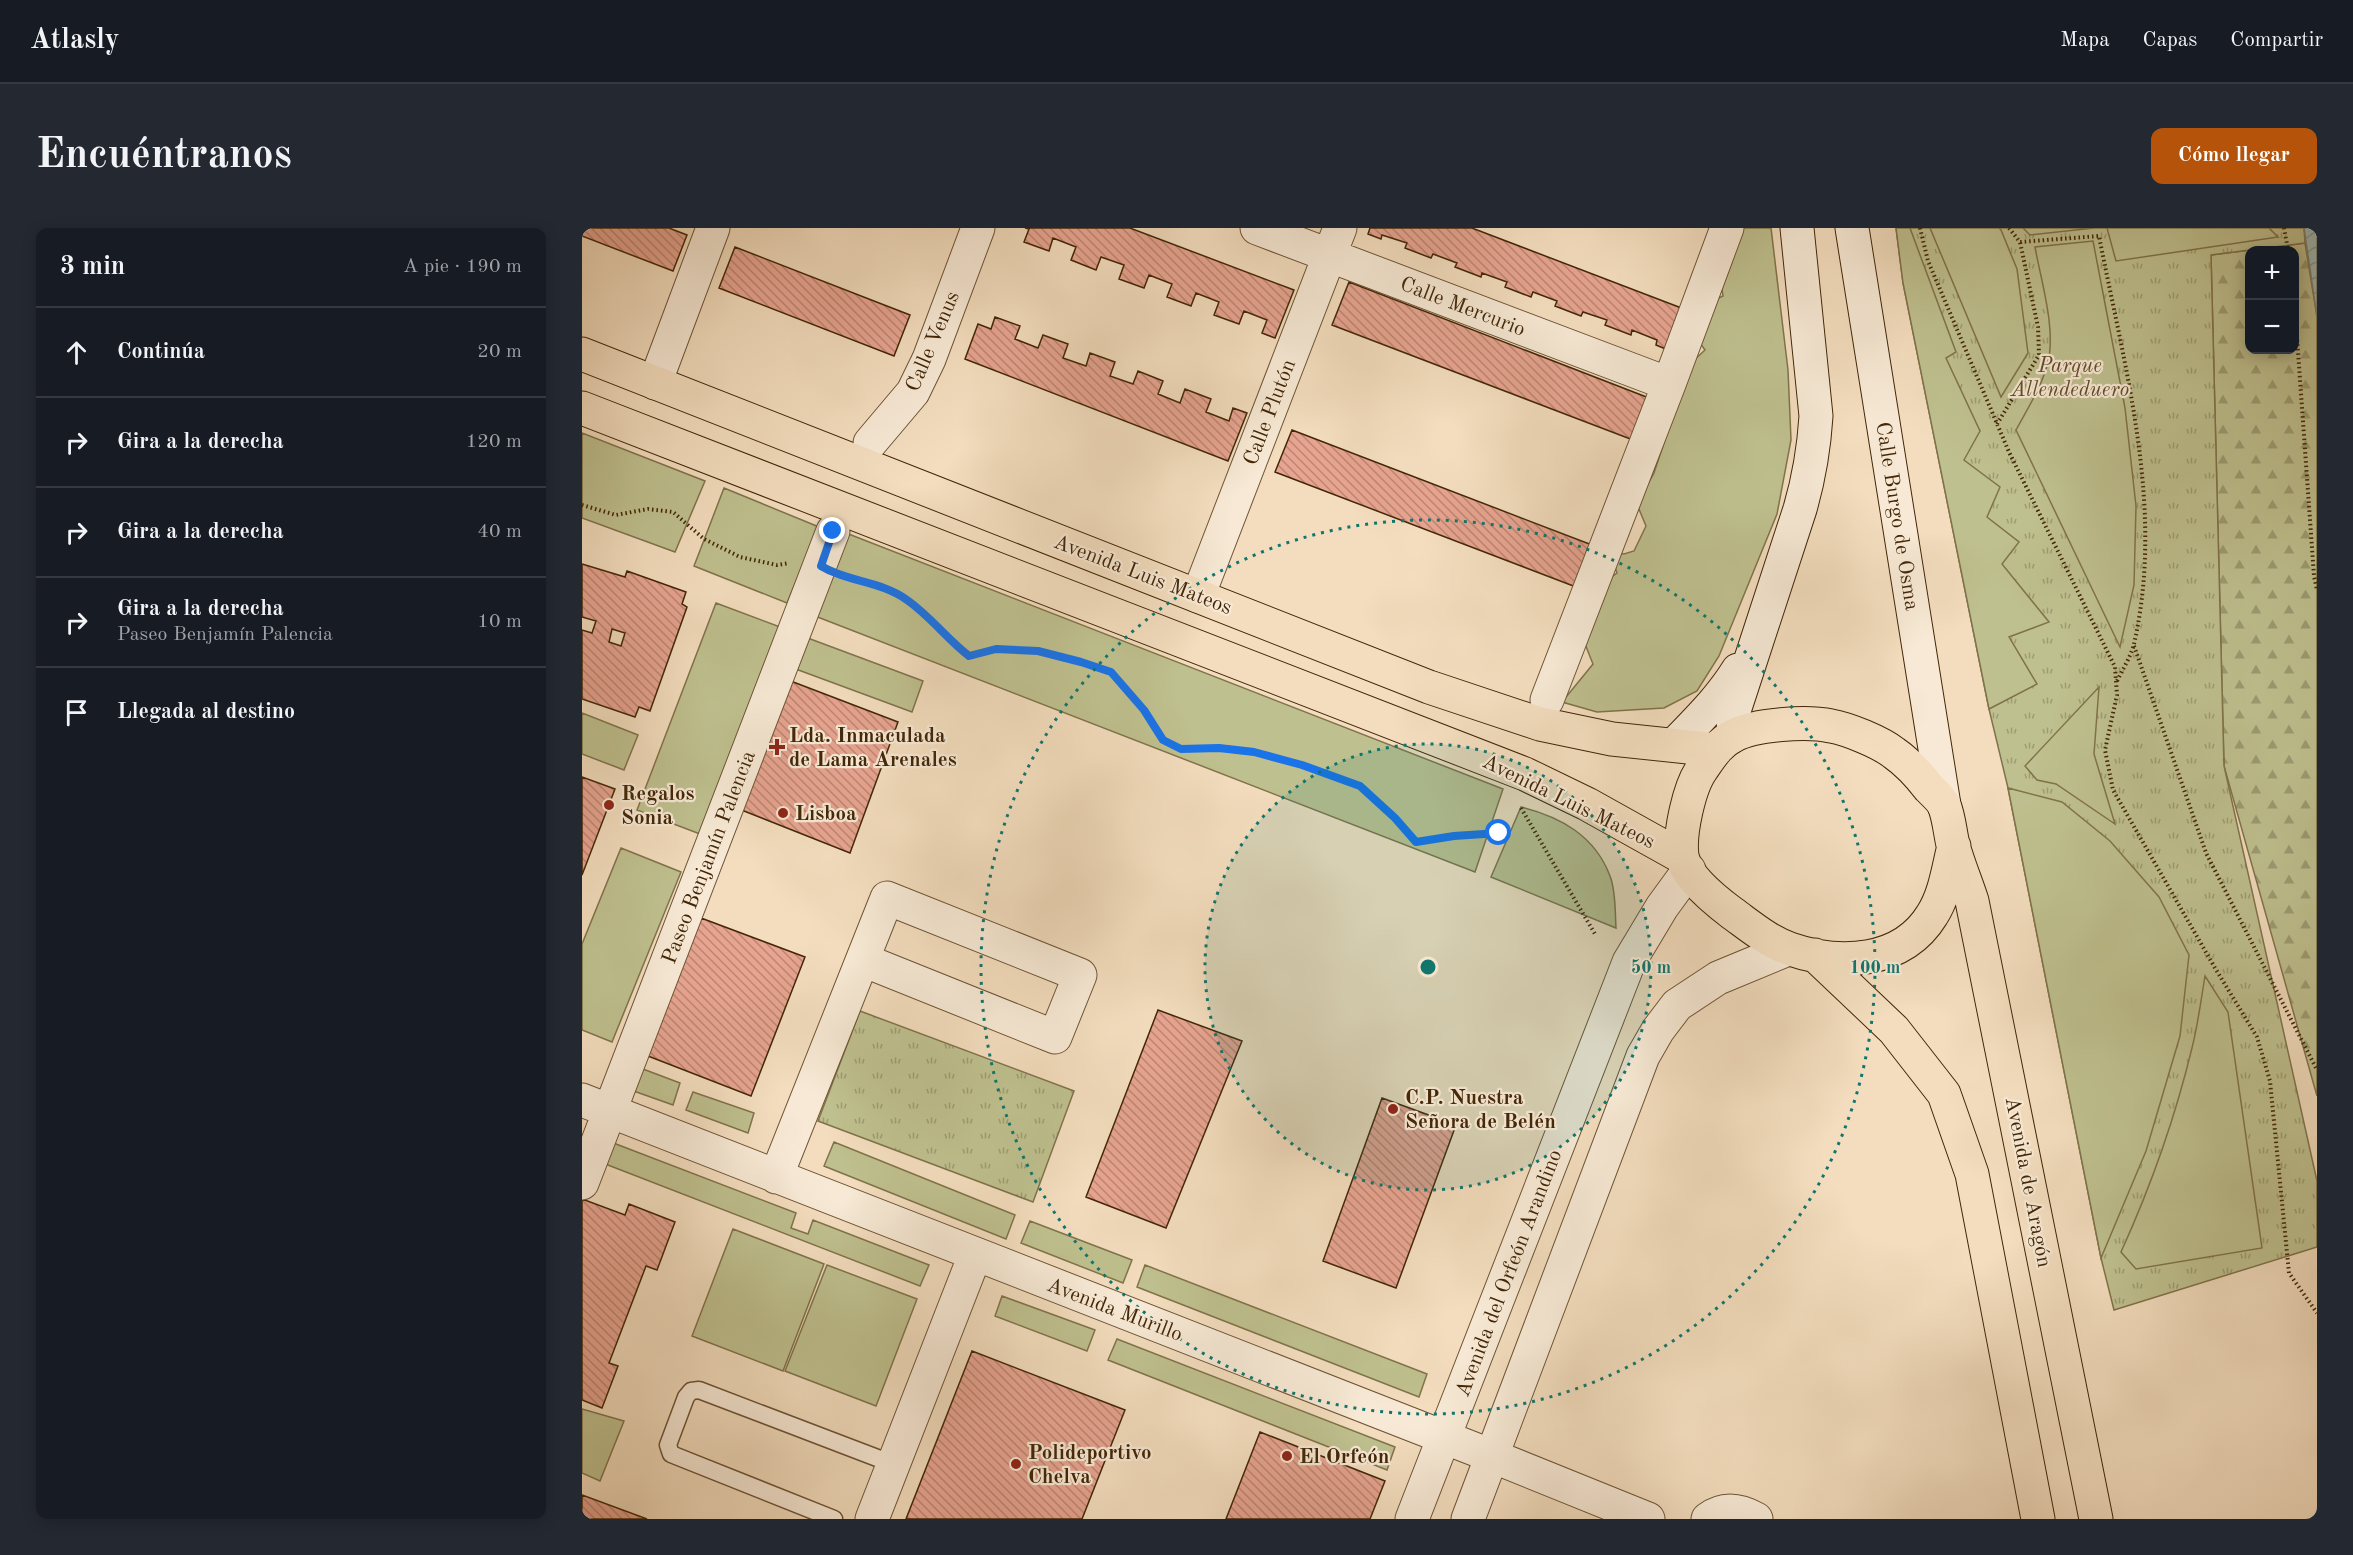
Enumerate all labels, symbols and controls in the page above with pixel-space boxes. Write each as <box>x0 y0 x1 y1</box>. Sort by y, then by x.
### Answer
text: Atlasly <box>30 27 120 55</box>
text: Mapa <box>2060 30 2110 51</box>
text: Capas <box>2143 30 2197 51</box>
text: Compartir <box>2230 30 2323 51</box>
button: Cómo llegar <box>2151 128 2317 184</box>
text: Encuéntranos <box>36 135 292 177</box>
map controls <box>2245 246 2299 354</box>
button: + <box>2245 246 2299 300</box>
text: 3 min <box>60 254 125 280</box>
text: A pie · 190 m <box>403 257 522 277</box>
street label: Calle Mercurio <box>1397 274 1528 341</box>
street label: Calle Venus <box>903 288 964 395</box>
button: − <box>2245 300 2299 354</box>
icon: ahead <box>60 336 93 369</box>
text: Continúa <box>117 341 205 363</box>
text: 20 m <box>477 342 522 362</box>
park label: Parque Allendeduero <box>2010 356 2129 401</box>
street label: Calle Plutón <box>1241 357 1300 468</box>
street label: Calle Burgo de Osma <box>1871 420 1922 612</box>
icon: right <box>60 426 93 459</box>
text: Gira a la derecha <box>117 431 284 453</box>
text: 120 m <box>466 432 522 452</box>
icon: right <box>60 516 93 549</box>
route end <box>819 517 845 543</box>
text: Gira a la derecha <box>117 521 284 543</box>
text: 40 m <box>477 522 522 542</box>
street label: Avenida Luis Mateos <box>1050 532 1235 619</box>
text: Gira a la derecha <box>117 598 284 620</box>
icon: right <box>60 606 93 639</box>
text: 10 m <box>477 612 522 632</box>
text: Paseo Benjamín Palencia <box>117 625 333 645</box>
icon: arrive <box>60 696 93 729</box>
text: Llegada al destino <box>117 701 295 723</box>
place label: Lda. Inmaculada de Lama Arenales <box>789 726 957 771</box>
marker: Lda. Inmaculada de Lama Arenales <box>770 740 784 754</box>
street label: Paseo Benjamín Palencia <box>659 748 760 967</box>
street label: Avenida Luis Mateos <box>1479 751 1658 853</box>
place label: Regalos Sonia <box>621 784 695 829</box>
marker: Regalos Sonia <box>602 798 616 812</box>
place label: Lisboa <box>795 804 857 825</box>
marker: Lisboa <box>776 806 790 820</box>
route start <box>1485 819 1511 845</box>
centre of rings <box>1418 957 1438 977</box>
text: 50 m <box>1631 959 1671 977</box>
text: 100 m <box>1850 959 1900 977</box>
place label: C.P. Nuestra Señora de Belén <box>1405 1088 1556 1133</box>
street label: Avenida de Aragón <box>2001 1095 2054 1269</box>
marker: C.P. Nuestra Señora de Belén <box>1386 1102 1400 1116</box>
street label: Avenida del Orfeón Arandino <box>1452 1147 1566 1400</box>
street label: Avenida Murillo <box>1044 1275 1185 1346</box>
place label: Polideportivo Chelva <box>1028 1443 1152 1488</box>
place label: El Orfeón <box>1299 1447 1389 1468</box>
marker: El Orfeón <box>1280 1449 1294 1463</box>
marker: Polideportivo Chelva <box>1009 1457 1023 1471</box>

